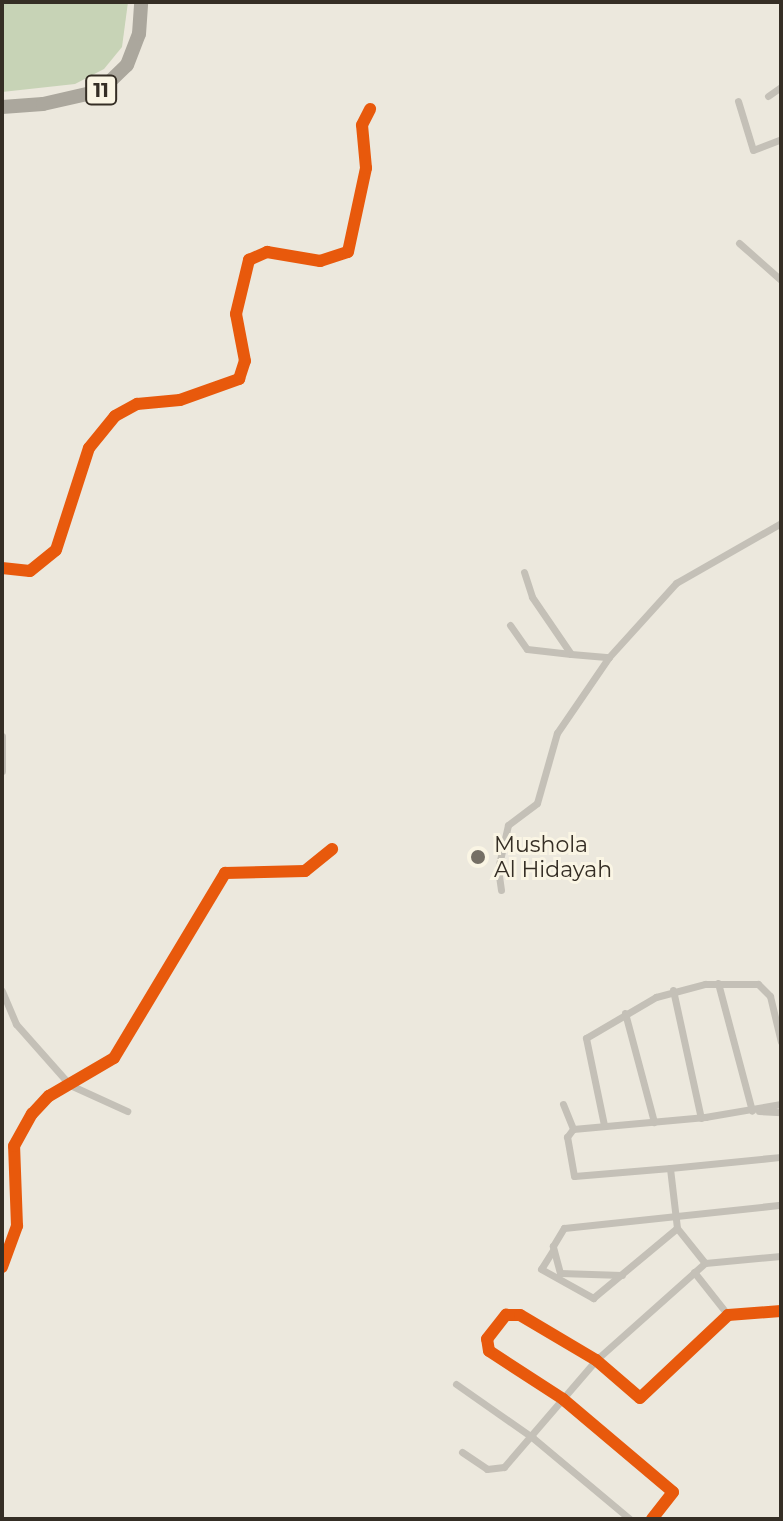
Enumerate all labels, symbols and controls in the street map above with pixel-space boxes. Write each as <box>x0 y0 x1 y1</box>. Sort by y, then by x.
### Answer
road number: 11 <box>85 74 117 106</box>
place label: Mushola Al Hidayah <box>494 831 612 882</box>
marker: Mushola Al Hidayah <box>469 848 487 866</box>

